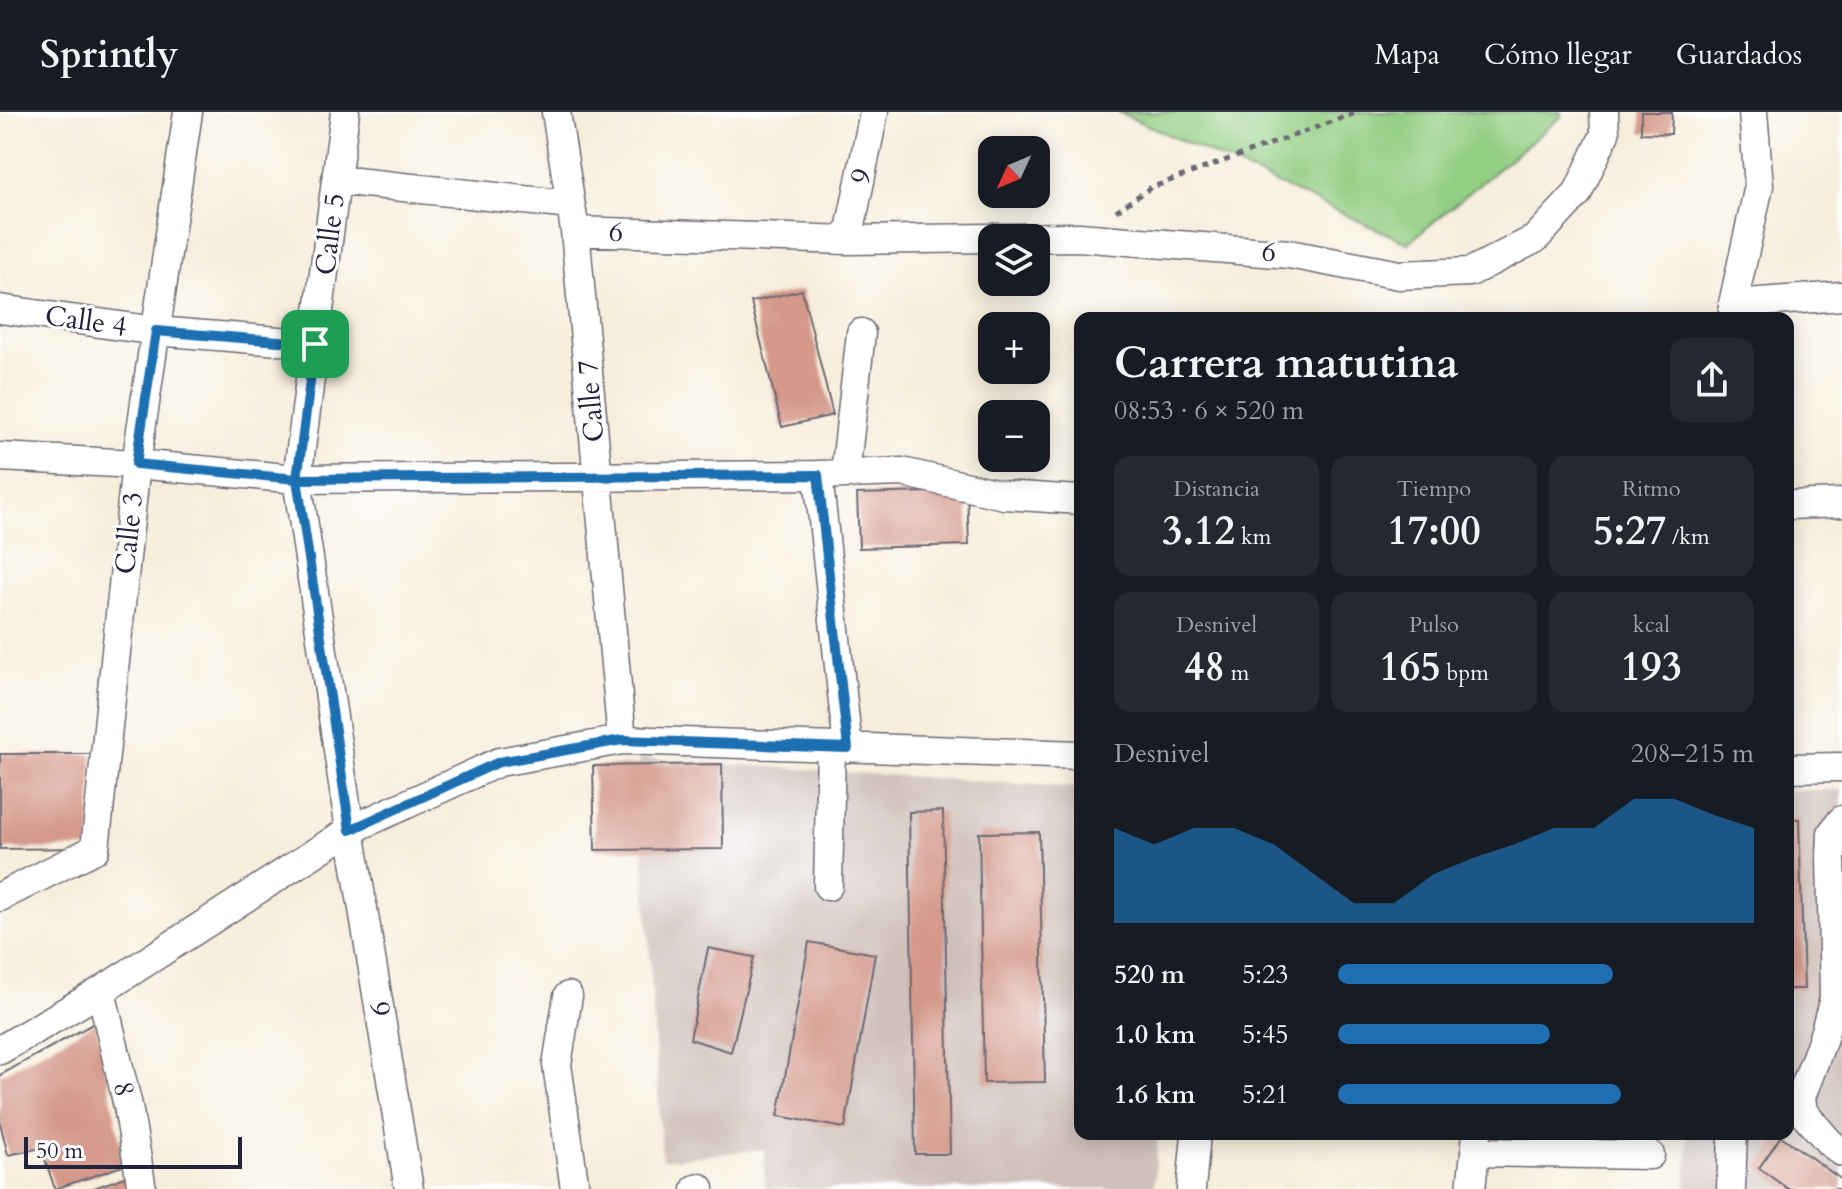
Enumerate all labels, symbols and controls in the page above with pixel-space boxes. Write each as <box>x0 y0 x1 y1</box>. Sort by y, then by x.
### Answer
text: Sprintly <box>40 29 178 81</box>
text: Mapa <box>1374 36 1440 74</box>
text: Cómo llegar <box>1484 36 1632 74</box>
text: Guardados <box>1676 36 1802 74</box>
north arrow <box>978 136 1050 208</box>
map controls <box>978 136 1050 472</box>
street label: 9 <box>841 165 881 187</box>
street label: Calle 5 <box>306 191 354 277</box>
street label: 6 <box>608 213 624 251</box>
button: layers <box>978 224 1050 296</box>
street label: 6 <box>1260 232 1278 272</box>
street label: Calle 4 <box>43 296 129 346</box>
pin <box>281 310 349 378</box>
button: + <box>978 312 1050 384</box>
icon: arrive <box>293 322 337 366</box>
text: Carrera matutina <box>1114 333 1459 393</box>
button: share <box>1670 338 1754 422</box>
street label: Calle 7 <box>568 358 614 444</box>
text: 08:53 · 6 × 520 m <box>1114 393 1304 428</box>
button: − <box>978 400 1050 472</box>
text: Distancia <box>1174 474 1260 504</box>
text: Tiempo <box>1397 474 1471 504</box>
text: Ritmo <box>1622 474 1681 504</box>
street label: Calle 3 <box>106 490 152 576</box>
text: 3.12 <box>1162 504 1235 559</box>
text: 17:00 <box>1387 504 1481 559</box>
text: 5:27 <box>1593 504 1666 559</box>
text: km <box>1235 522 1271 552</box>
text: /km <box>1666 522 1710 552</box>
text: Desnivel <box>1176 610 1257 640</box>
text: Pulso <box>1409 610 1459 640</box>
text: kcal <box>1633 610 1670 640</box>
text: 48 <box>1184 640 1225 695</box>
text: 165 <box>1379 640 1441 695</box>
text: 193 <box>1621 640 1682 695</box>
text: m <box>1225 658 1249 688</box>
text: bpm <box>1441 658 1489 688</box>
text: Desnivel <box>1114 736 1209 771</box>
text: 208–215 m <box>1631 736 1754 771</box>
text: 520 m <box>1114 957 1185 992</box>
text: 5:23 <box>1242 957 1289 992</box>
street label: 9 <box>360 999 400 1019</box>
text: 1.0 km <box>1114 1017 1195 1052</box>
text: 5:45 <box>1242 1017 1289 1052</box>
text: 1.6 km <box>1114 1077 1195 1112</box>
text: 5:21 <box>1242 1077 1289 1112</box>
street label: 8 <box>104 1078 144 1100</box>
scale bar <box>24 1133 242 1169</box>
text: 50 m <box>36 1136 83 1166</box>

